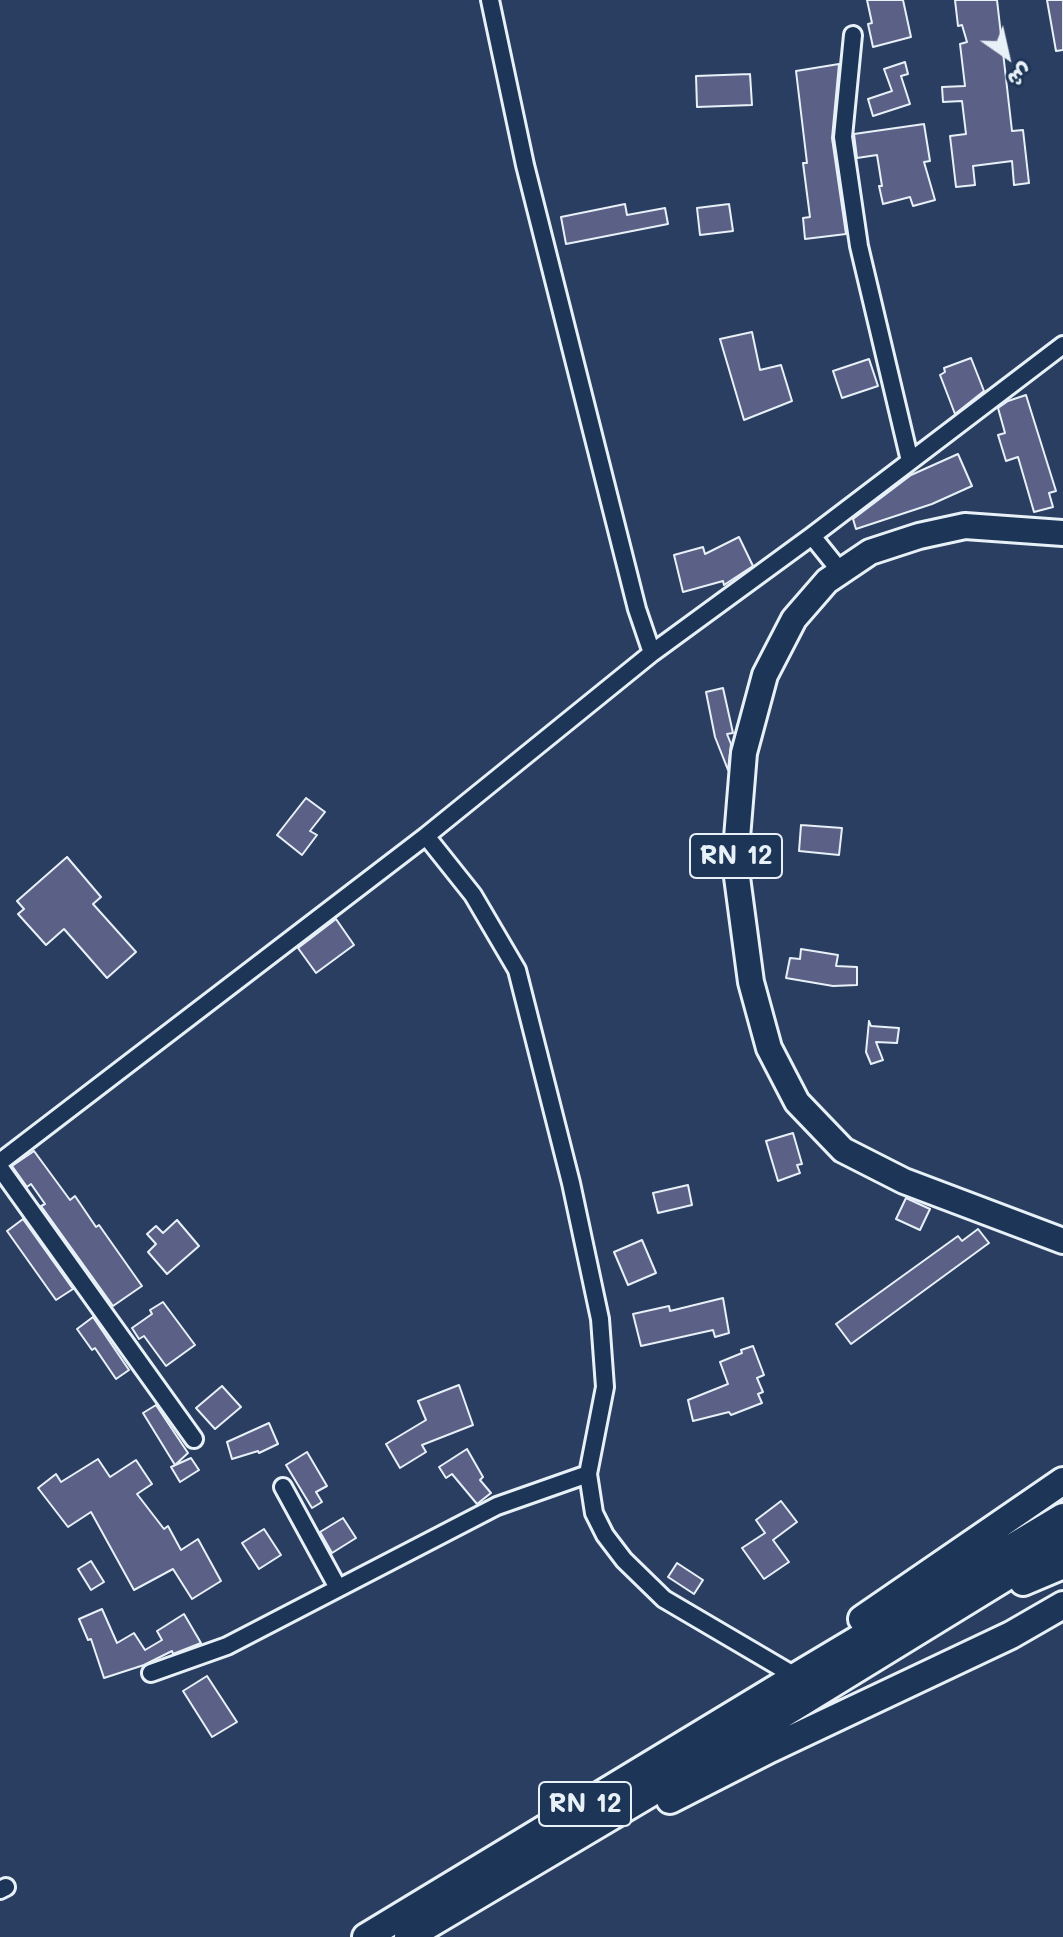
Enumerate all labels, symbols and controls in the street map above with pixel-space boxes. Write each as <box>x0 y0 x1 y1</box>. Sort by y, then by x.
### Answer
north arrow <box>967 16 1047 96</box>
text: ش <box>1003 58 1039 95</box>
road number: RN 12 <box>690 834 782 878</box>
road number: RN 12 <box>539 1782 631 1826</box>

